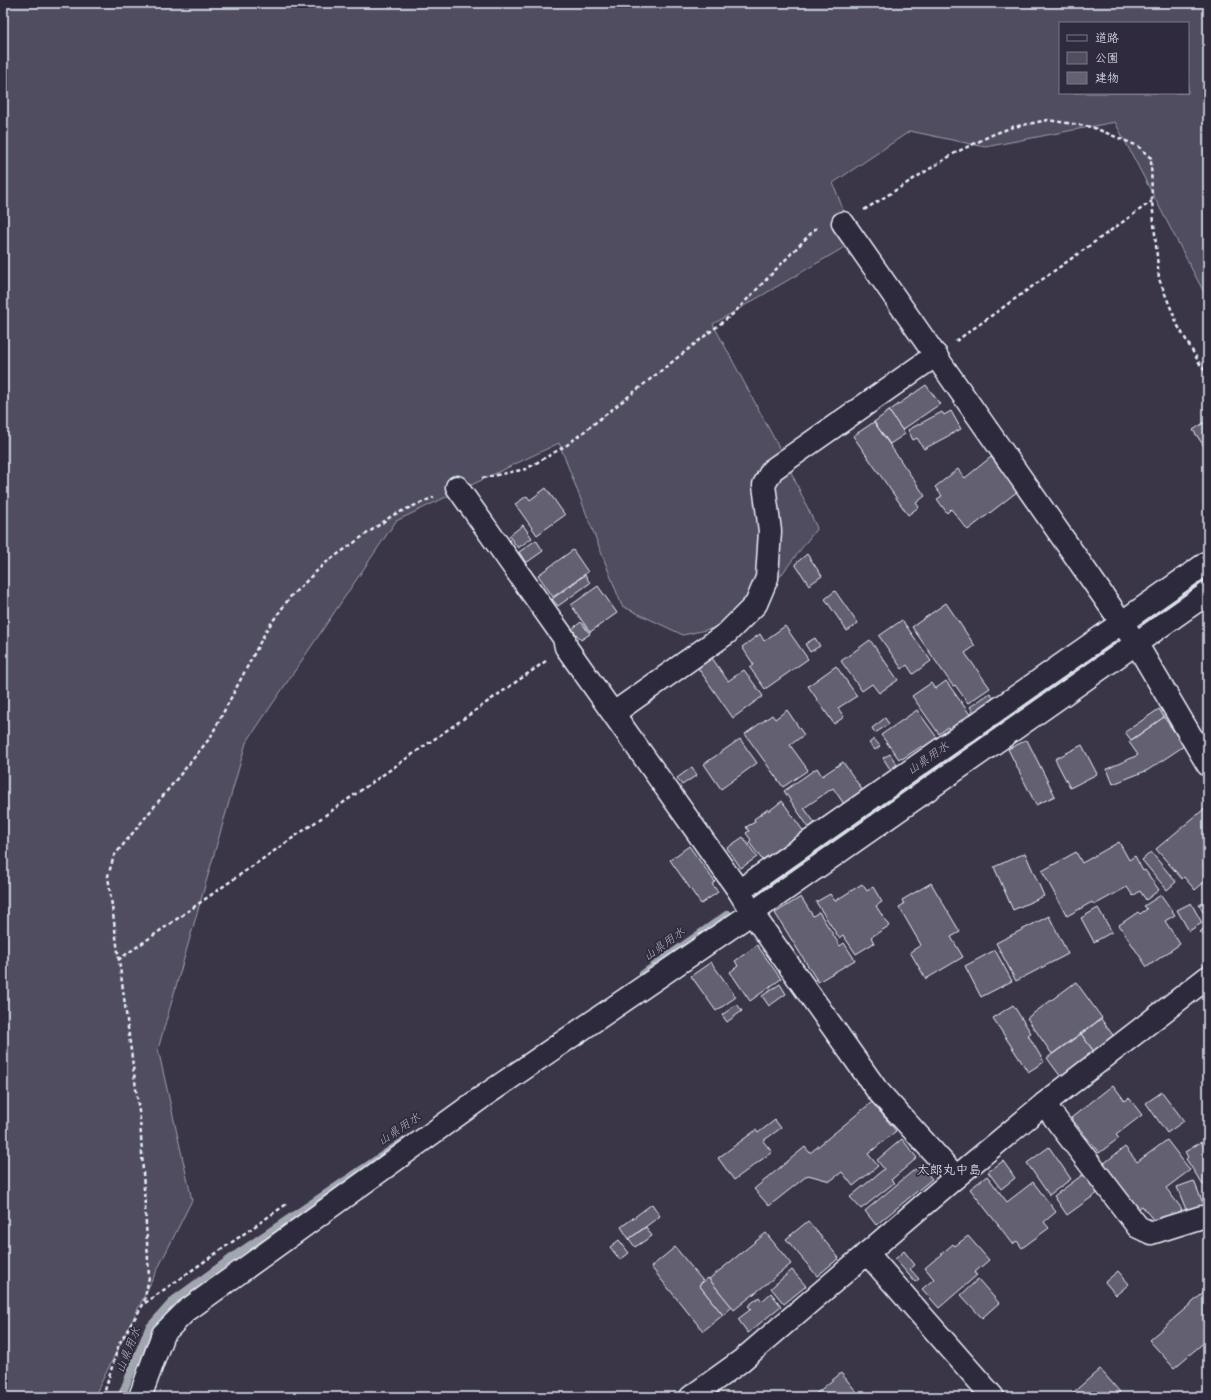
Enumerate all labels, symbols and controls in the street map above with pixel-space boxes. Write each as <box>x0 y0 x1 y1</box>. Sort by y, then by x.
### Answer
legend <box>1059 22 1189 94</box>
text: 道路 <box>1095 31 1119 46</box>
text: 公園 <box>1095 51 1119 66</box>
text: 建物 <box>1095 71 1119 86</box>
water label: 山県用水 <box>904 738 952 778</box>
water label: 山県用水 <box>640 924 688 965</box>
water label: 山県用水 <box>375 1110 423 1149</box>
district label: 太郎丸中島 <box>916 1162 982 1178</box>
water label: 山県用水 <box>113 1325 144 1375</box>

